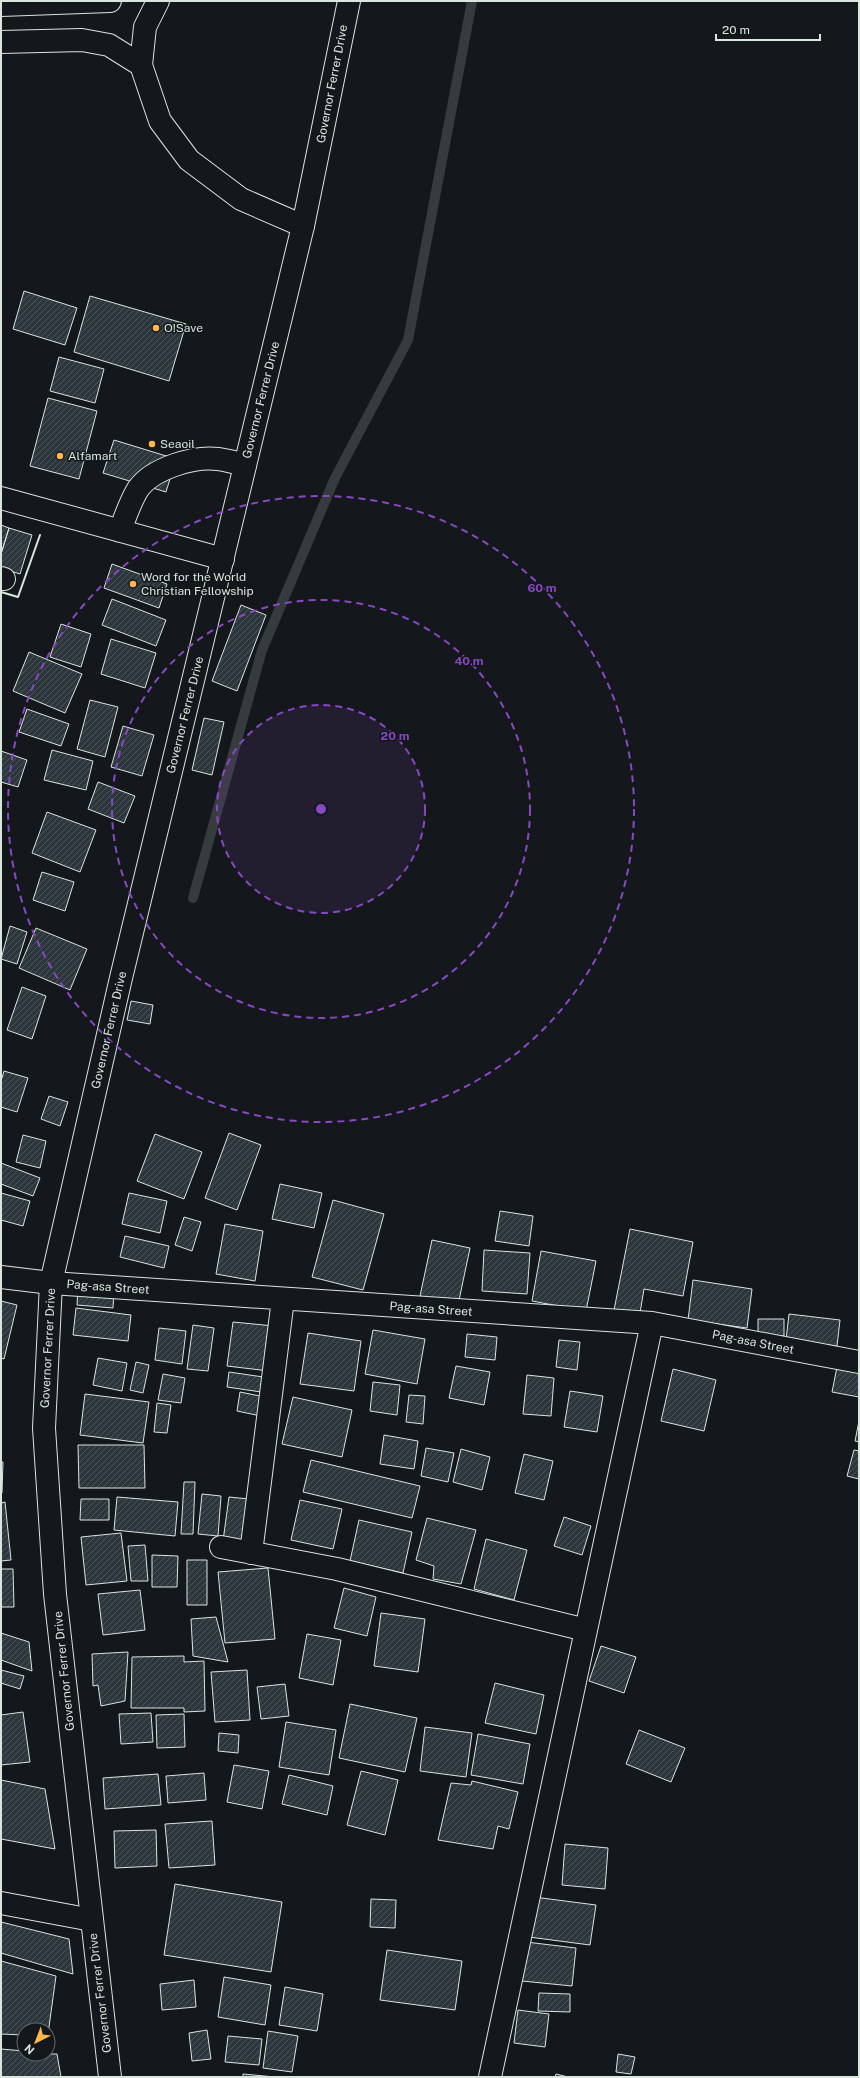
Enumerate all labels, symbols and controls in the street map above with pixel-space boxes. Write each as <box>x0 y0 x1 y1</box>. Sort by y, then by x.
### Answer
scale bar <box>716 16 820 42</box>
street label: Governor Ferrer Drive <box>314 23 350 144</box>
text: 20 m <box>722 23 750 37</box>
place label: O!Save <box>164 321 203 335</box>
marker: O!Save <box>151 323 161 333</box>
street label: Governor Ferrer Drive <box>240 340 282 460</box>
place label: Seaoil <box>160 437 195 451</box>
marker: Seaoil <box>147 439 157 449</box>
place label: Alfamart <box>68 449 118 463</box>
marker: Alfamart <box>55 451 65 461</box>
place label: Word for the World Christian Fellowship <box>141 570 254 598</box>
marker: Word for the World Christian Fellowship <box>128 579 138 589</box>
text: 60 m <box>527 581 557 595</box>
text: 40 m <box>454 654 484 668</box>
street label: Governor Ferrer Drive <box>164 655 206 775</box>
text: 20 m <box>381 729 410 743</box>
centre of rings <box>314 802 328 816</box>
street label: Governor Ferrer Drive <box>89 970 129 1090</box>
street label: Pag-asa Street <box>66 1277 150 1297</box>
street label: Governor Ferrer Drive <box>38 1287 58 1408</box>
street label: Pag-asa Street <box>389 1299 473 1319</box>
street label: Pag-asa Street <box>711 1327 795 1357</box>
street label: Governor Ferrer Drive <box>51 1610 77 1732</box>
street label: Governor Ferrer Drive <box>86 1932 114 2054</box>
north arrow <box>16 2022 56 2062</box>
text: N <box>22 2042 37 2057</box>

